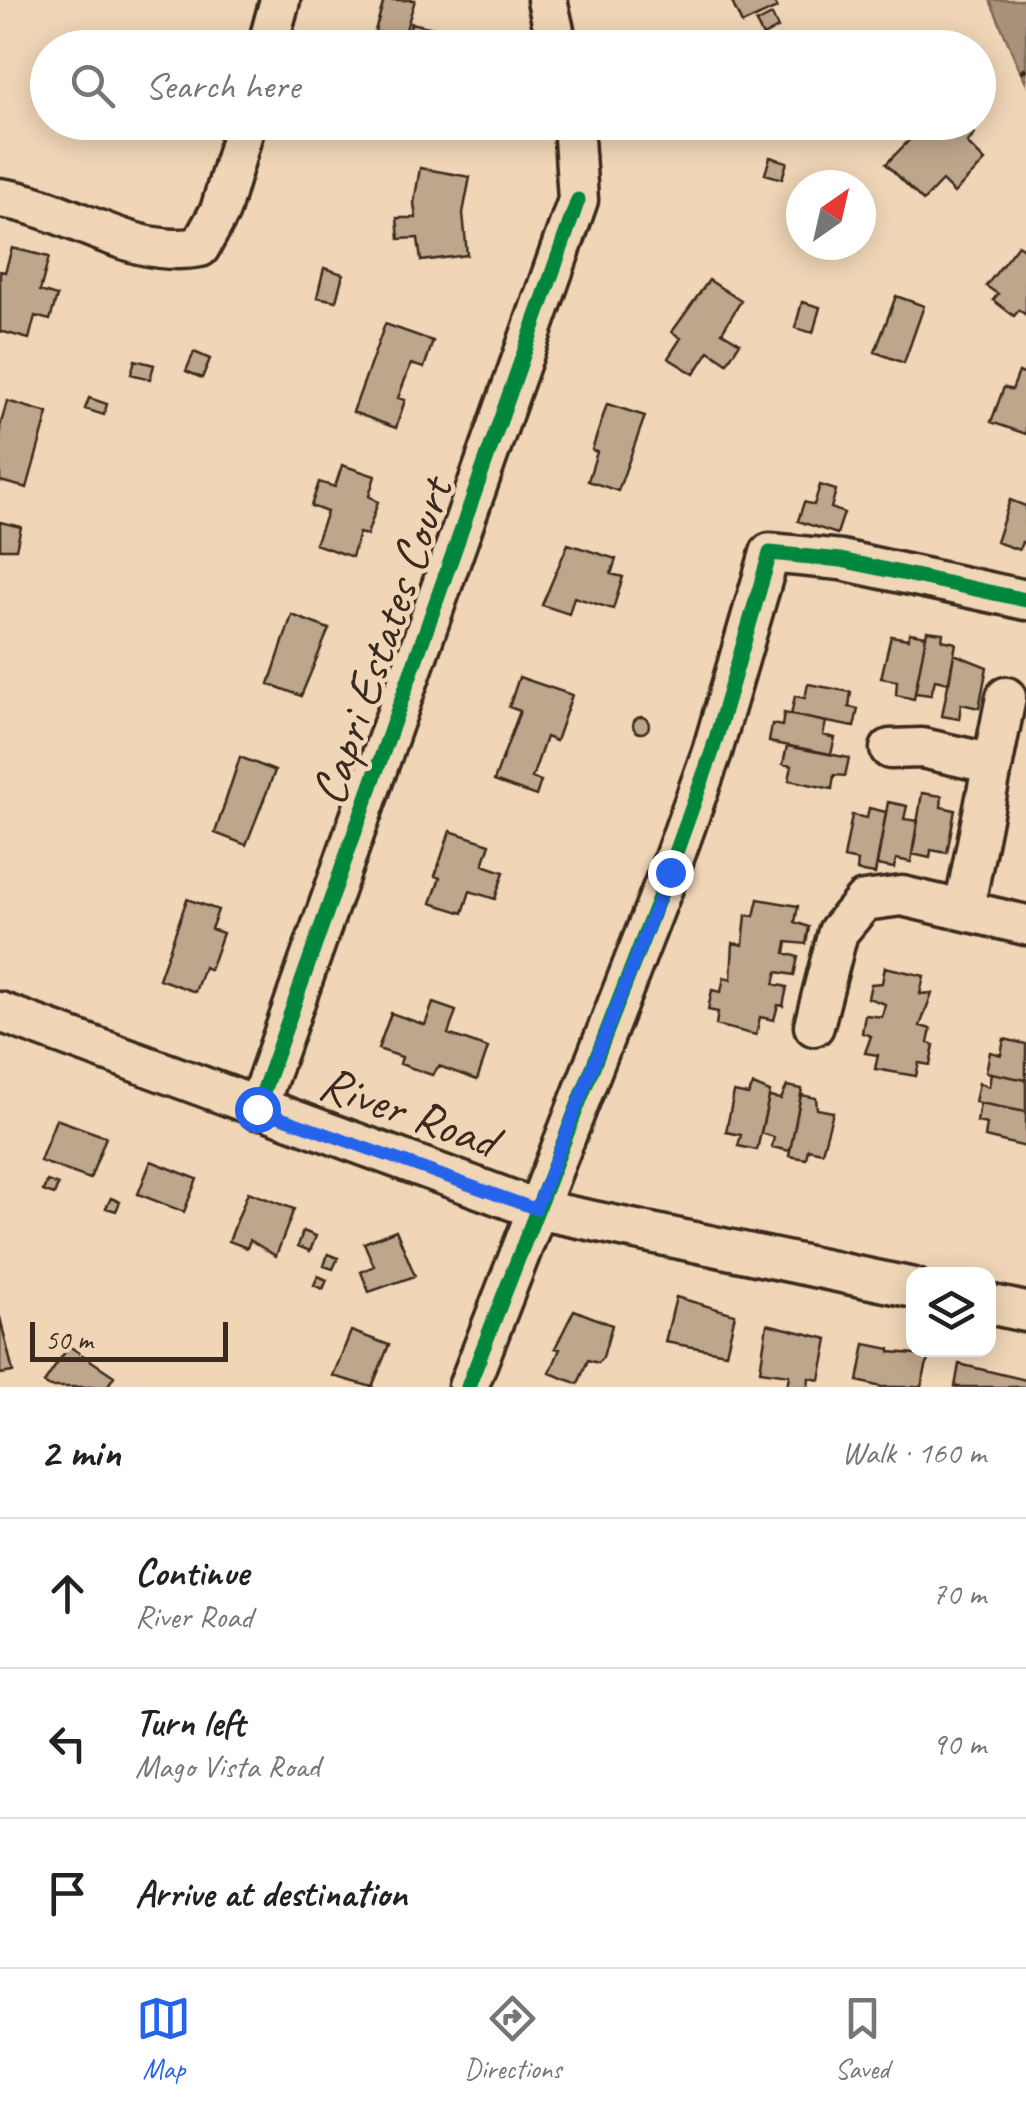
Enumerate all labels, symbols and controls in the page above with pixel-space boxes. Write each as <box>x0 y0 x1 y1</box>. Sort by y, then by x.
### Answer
search box <box>30 30 996 140</box>
icon: search <box>65 58 120 113</box>
text: Search here <box>145 62 300 109</box>
north arrow <box>786 170 876 260</box>
street label: Capri Estates Court <box>296 466 468 813</box>
route end <box>648 850 694 896</box>
street label: River Road <box>311 1050 512 1175</box>
route start <box>235 1087 281 1133</box>
map controls <box>906 1267 996 1357</box>
button: layers <box>906 1267 996 1357</box>
scale bar <box>30 1317 228 1362</box>
text: 50 m <box>45 1322 93 1357</box>
text: 2 min <box>40 1426 120 1479</box>
text: Walk · 160 m <box>842 1432 986 1473</box>
text: Continue <box>135 1549 249 1596</box>
icon: ahead <box>40 1566 95 1621</box>
text: 70 m <box>932 1573 986 1614</box>
text: River Road <box>135 1596 253 1637</box>
text: Turn left <box>135 1699 245 1746</box>
icon: left <box>40 1716 95 1771</box>
text: 90 m <box>932 1723 986 1764</box>
text: Mago Vista Road <box>135 1746 320 1787</box>
icon: arrive <box>40 1866 95 1921</box>
text: Arrive at destination <box>135 1870 407 1917</box>
tab: Map <box>136 1991 191 2086</box>
tab: Directions <box>464 1991 562 2086</box>
tab: Saved <box>835 1991 890 2086</box>

